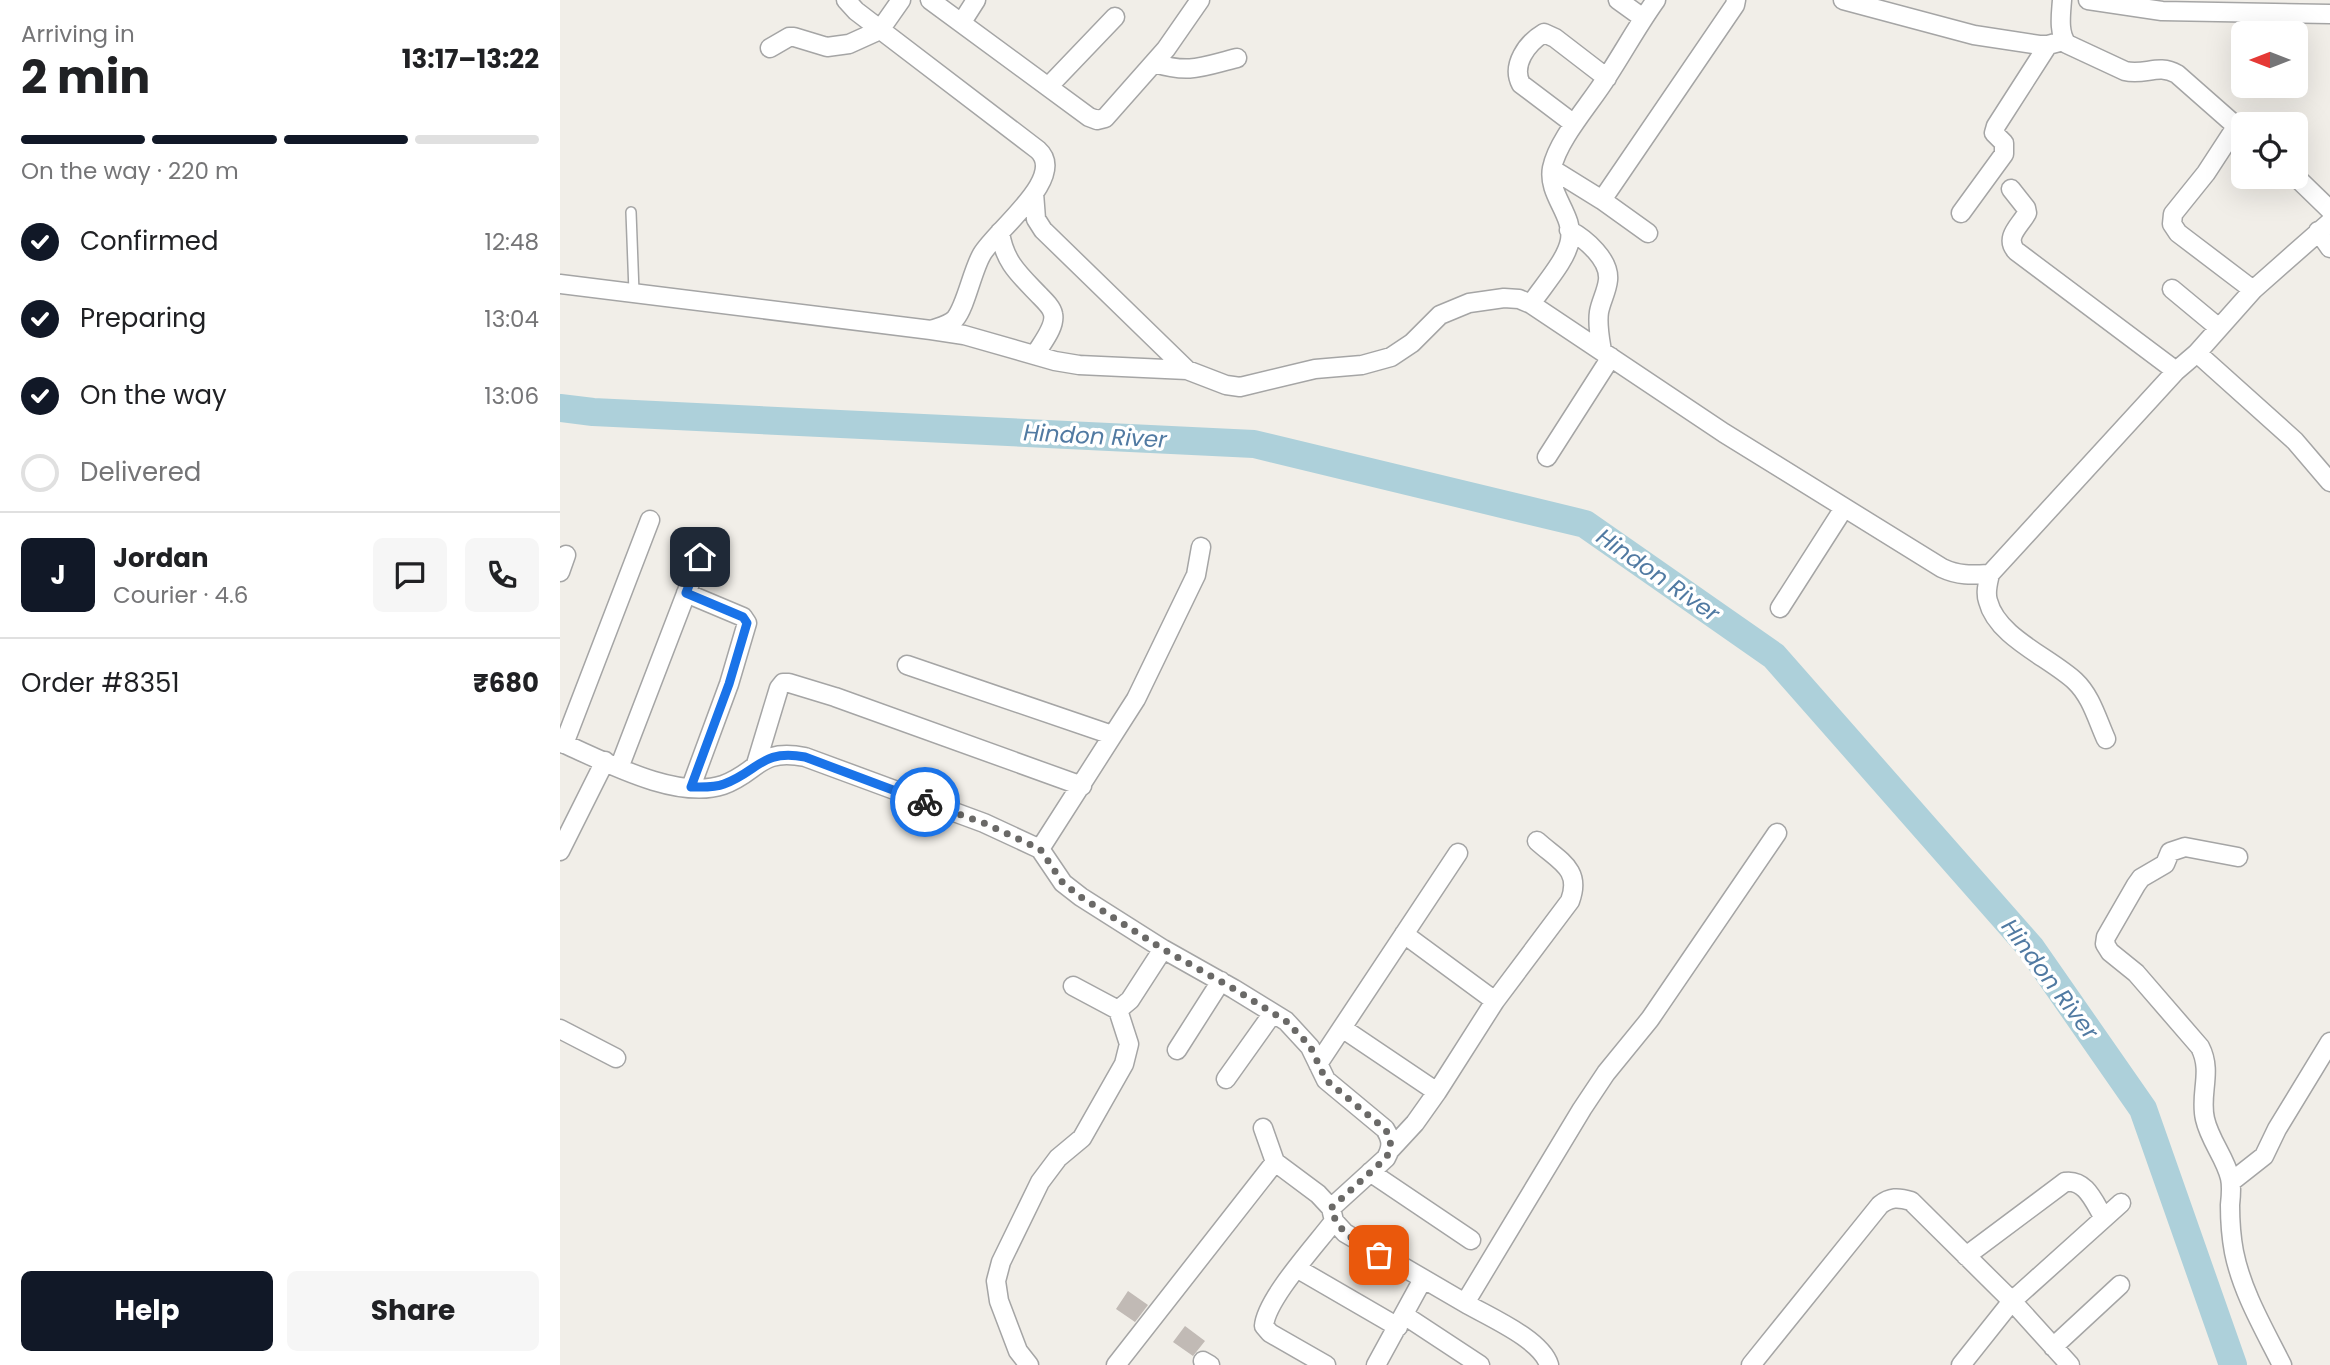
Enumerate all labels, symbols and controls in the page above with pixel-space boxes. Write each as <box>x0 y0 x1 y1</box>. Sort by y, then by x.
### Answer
text: Arriving in <box>21 18 135 50</box>
north arrow <box>2231 21 2308 98</box>
map controls <box>2231 21 2308 189</box>
text: 13:17–13:22 <box>402 41 539 77</box>
text: 2 min <box>21 45 150 109</box>
button: locate <box>2231 112 2308 189</box>
text: On the way · 220 m <box>21 155 239 187</box>
icon: check <box>21 223 59 261</box>
text: Confirmed <box>80 223 218 259</box>
text: 12:48 <box>485 226 539 258</box>
icon: check <box>21 300 59 338</box>
text: Preparing <box>80 300 206 336</box>
text: 13:04 <box>484 303 539 335</box>
icon: check <box>21 377 59 415</box>
text: On the way <box>80 377 227 413</box>
text: 13:06 <box>484 380 539 412</box>
water label: Hindon River <box>1023 416 1169 456</box>
text: Delivered <box>80 454 201 490</box>
water label: Hindon River <box>1590 521 1727 630</box>
pin <box>670 527 730 587</box>
button: chat <box>373 538 447 612</box>
button: phone <box>465 538 539 612</box>
icon: home <box>681 538 719 576</box>
text: Jordan <box>113 540 209 576</box>
text: J <box>50 557 66 593</box>
text: Courier · 4.6 <box>113 579 248 611</box>
text: Order #8351 <box>21 665 180 701</box>
text: ₹680 <box>473 665 539 701</box>
courier <box>890 767 960 837</box>
icon: bike <box>906 783 944 821</box>
water label: Hindon River <box>1994 912 2107 1047</box>
pin <box>1349 1225 1409 1285</box>
icon: bag <box>1360 1236 1398 1274</box>
button: Help <box>21 1271 273 1351</box>
button: Share <box>287 1271 539 1351</box>

